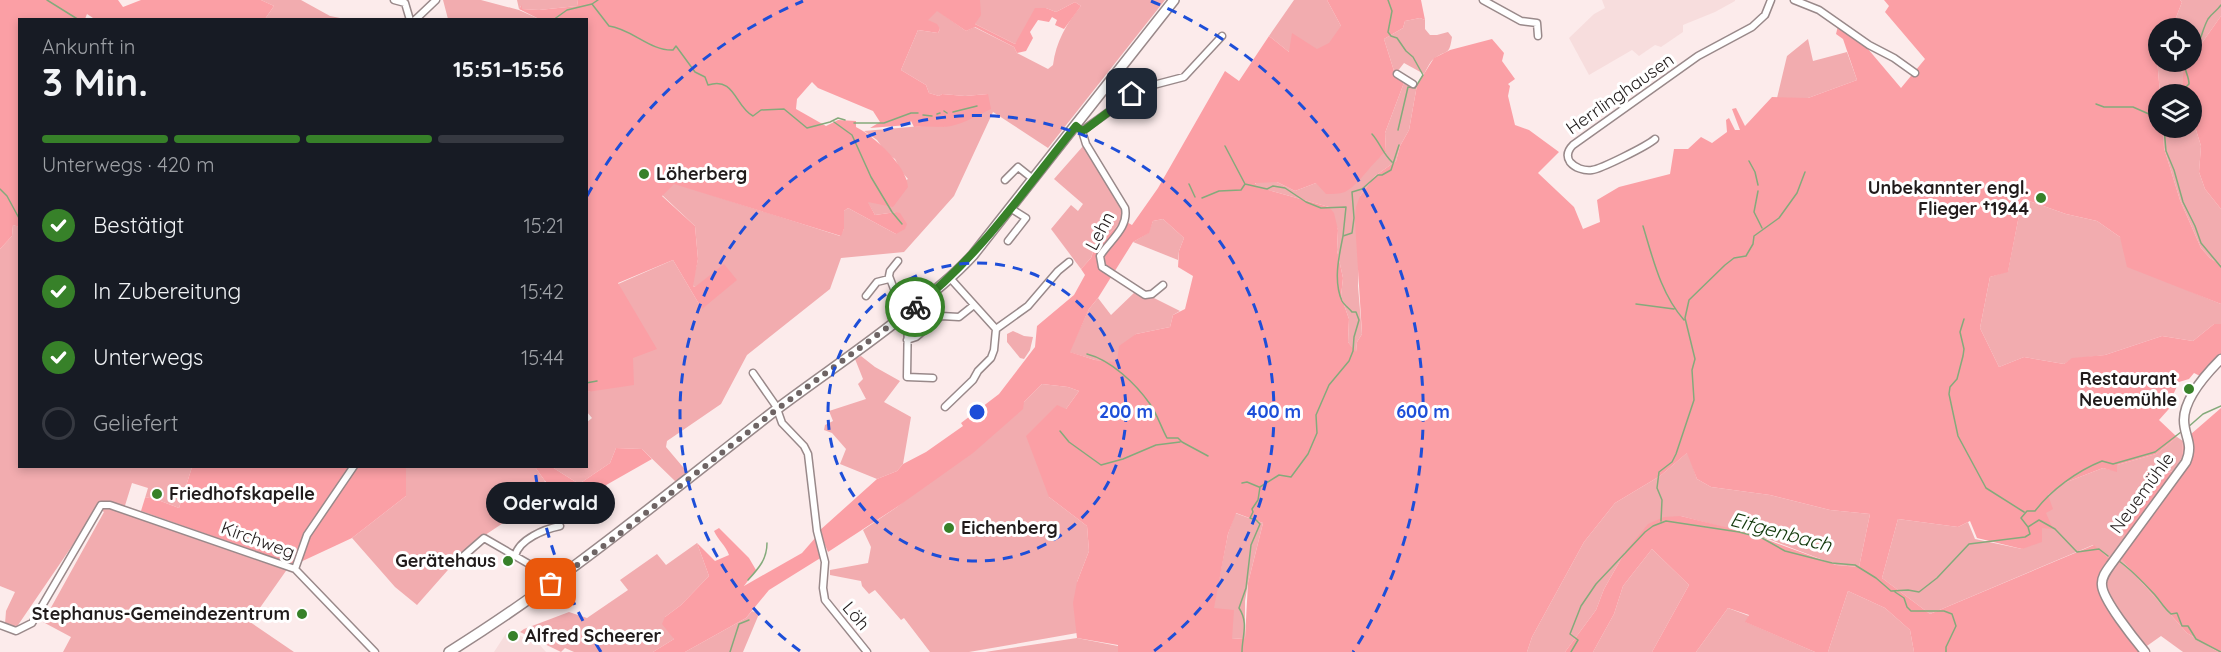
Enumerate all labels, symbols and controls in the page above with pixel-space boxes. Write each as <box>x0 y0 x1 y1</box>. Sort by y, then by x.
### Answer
map controls <box>2148 18 2202 138</box>
button: locate <box>2148 18 2202 72</box>
text: Ankunft in <box>42 34 135 59</box>
street label: Herrlinghausen <box>1561 48 1678 139</box>
text: 15:51–15:56 <box>453 55 564 83</box>
text: 3 Min. <box>42 57 148 106</box>
pin <box>1106 68 1157 119</box>
icon: home <box>1115 77 1148 110</box>
button: layers <box>2148 84 2202 138</box>
text: Unterwegs · 420 m <box>42 152 214 177</box>
place label: Löherberg <box>656 162 747 185</box>
marker: Löherberg <box>637 167 651 181</box>
place label: Unbekannter engl. Flieger †1944 <box>1868 176 2029 220</box>
marker: Unbekannter engl. Flieger †1944 <box>2034 191 2048 205</box>
street label: Lehn <box>1080 208 1119 254</box>
icon: check <box>42 209 75 242</box>
text: Bestätigt <box>93 211 184 239</box>
text: 15:21 <box>523 213 564 238</box>
icon: check <box>42 275 75 308</box>
text: In Zubereitung <box>93 277 241 305</box>
courier <box>885 277 945 337</box>
text: 15:42 <box>520 279 564 304</box>
icon: bike <box>899 291 932 324</box>
icon: check <box>42 341 75 374</box>
text: Unterwegs <box>93 343 203 371</box>
text: 15:44 <box>521 345 564 370</box>
place label: Restaurant Neuemühle <box>2079 367 2177 411</box>
marker: Restaurant Neuemühle <box>2182 382 2196 396</box>
text: 200 m <box>1099 400 1153 423</box>
text: 400 m <box>1247 400 1301 423</box>
text: 600 m <box>1396 400 1450 423</box>
centre of rings <box>967 402 987 422</box>
text: Geliefert <box>93 409 178 437</box>
street label: Neuemühle <box>2104 448 2179 538</box>
place label: Friedhofskapelle <box>169 482 315 505</box>
callout: Oderwald <box>486 482 616 524</box>
marker: Friedhofskapelle <box>150 487 164 501</box>
text: Oderwald <box>503 490 598 515</box>
water label: Eifgenbach <box>1728 506 1835 557</box>
street label: Kirchweg <box>218 516 298 563</box>
place label: Eichenberg <box>961 516 1058 539</box>
marker: Eichenberg <box>942 521 956 535</box>
place label: Gerätehaus <box>395 549 496 572</box>
marker: Gerätehaus <box>501 554 515 568</box>
pin <box>525 558 576 609</box>
icon: bag <box>534 567 567 600</box>
street label: Löh <box>838 597 875 635</box>
place label: Stephanus-Gemeindezentrum <box>32 602 290 625</box>
marker: Stephanus-Gemeindezentrum <box>295 607 309 621</box>
place label: Alfred Scheerer <box>525 624 662 647</box>
marker: Alfred Scheerer <box>506 629 520 643</box>

